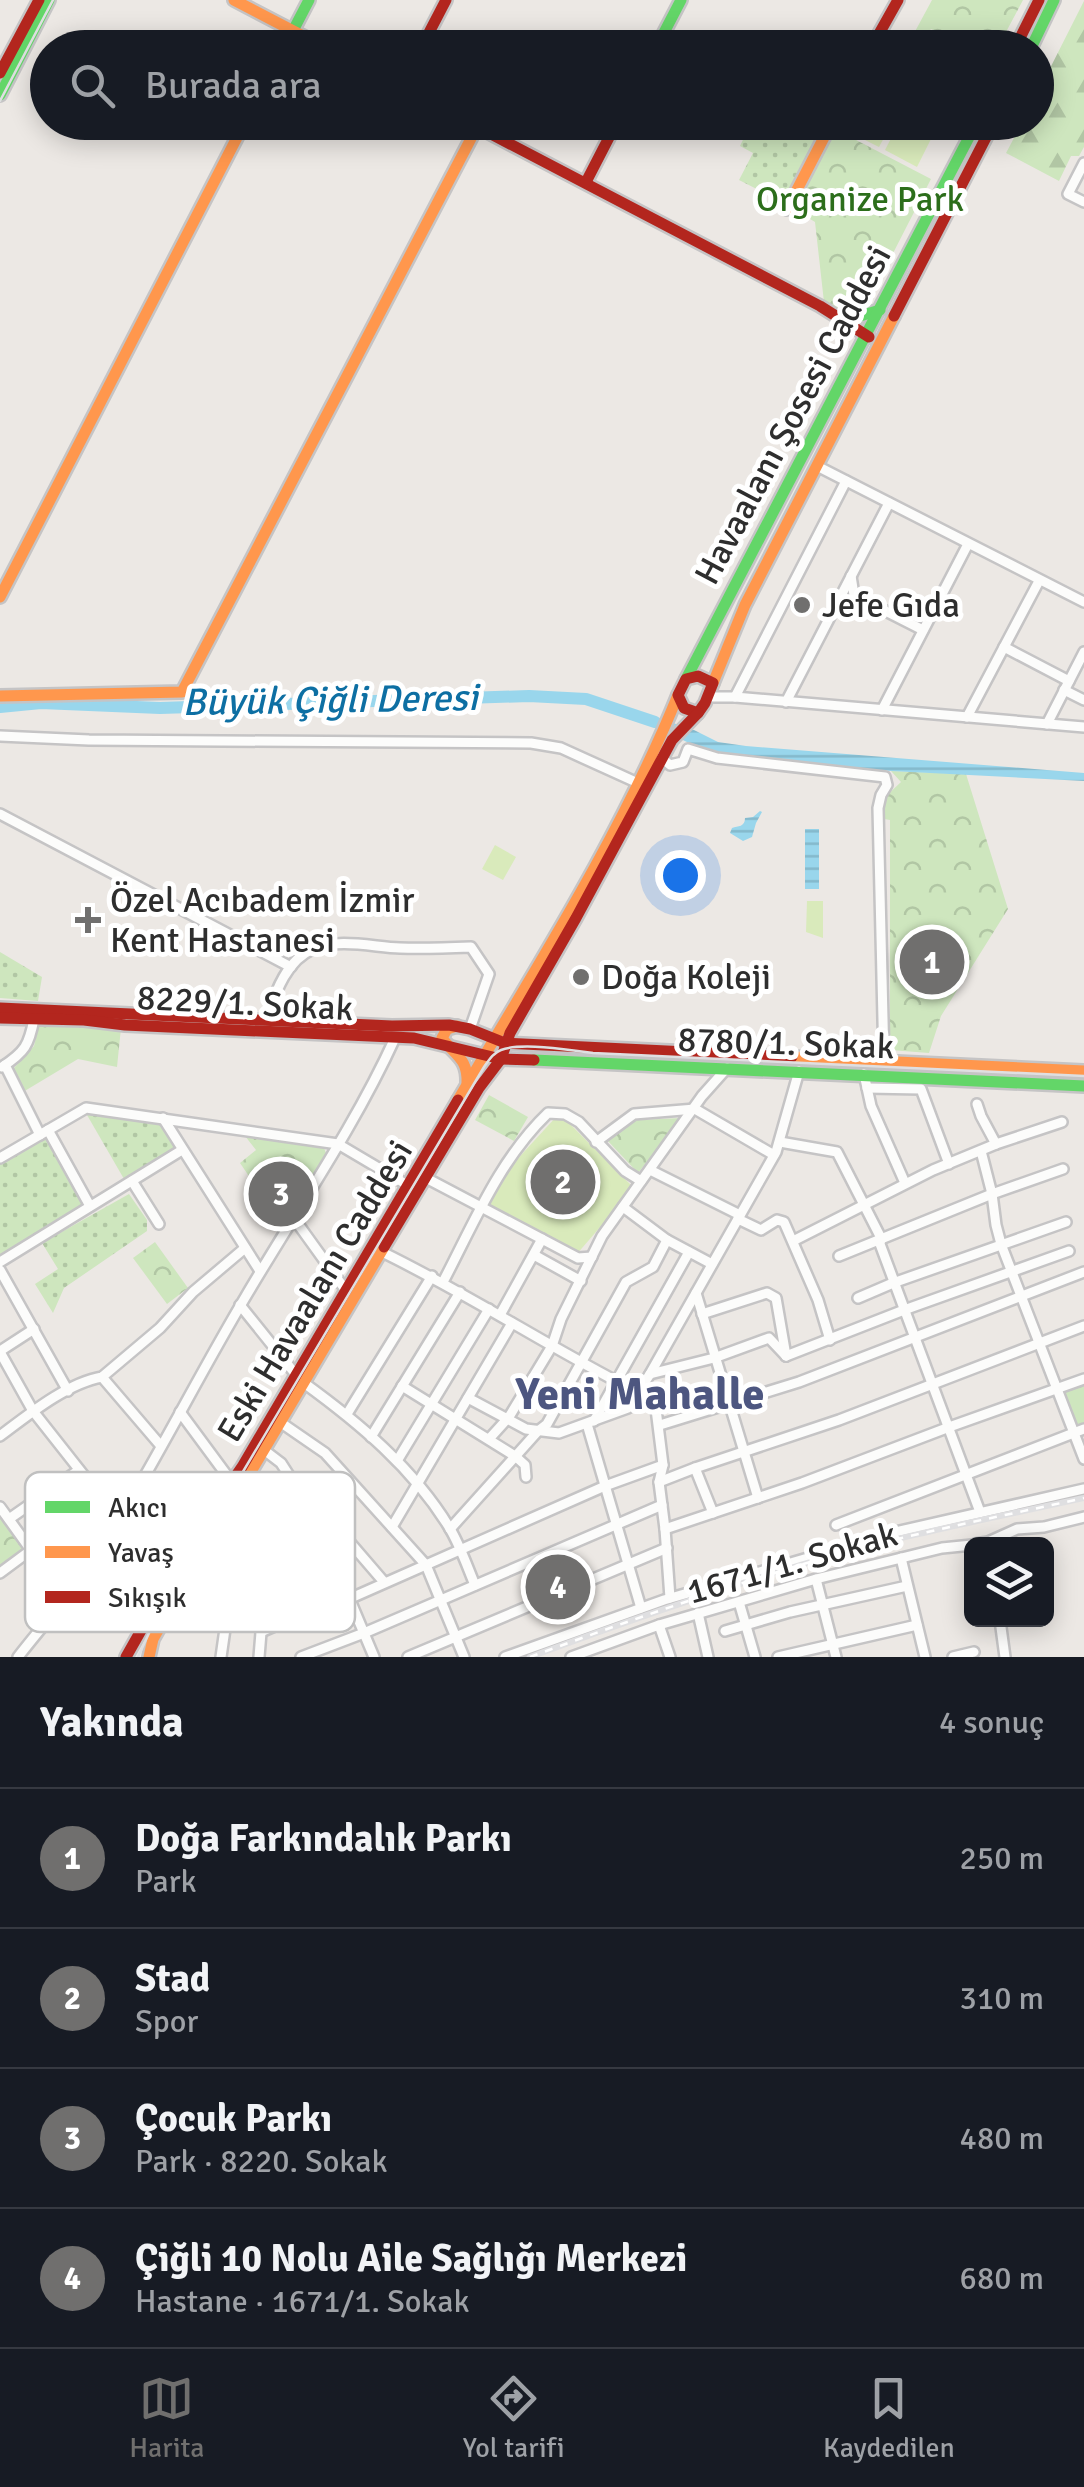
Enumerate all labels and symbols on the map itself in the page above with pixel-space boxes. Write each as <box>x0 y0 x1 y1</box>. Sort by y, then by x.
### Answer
park label: Organize Park <box>756 178 964 221</box>
street label: Havaalanı Şosesi Caddesi <box>685 238 901 592</box>
place label: Jefe Gıda <box>822 584 960 627</box>
marker: Jefe Gıda <box>791 594 813 616</box>
water label: Büyük Çiğli Deresi <box>182 674 482 726</box>
your location <box>655 850 706 901</box>
place label: Özel Acıbadem İzmir Kent Hastanesi <box>110 879 415 962</box>
marker: Özel Acıbadem İzmir Kent Hastanesi <box>75 907 101 933</box>
pin: 1 <box>900 924 964 1000</box>
place label: Doğa Koleji <box>601 956 771 999</box>
marker: Doğa Koleji <box>570 966 592 988</box>
street label: 8229/1. Sokak <box>136 976 354 1030</box>
street label: 8780/1. Sokak <box>677 1018 895 1068</box>
street label: Eski Havaalanı Caddesi <box>208 1132 422 1450</box>
pin: 2 <box>530 1144 596 1220</box>
pin: 3 <box>248 1156 314 1232</box>
district label: Yeni Mahalle <box>514 1367 765 1422</box>
legend <box>25 1472 355 1632</box>
text: Akıcı <box>108 1491 168 1525</box>
street label: 1671/1. Sokak <box>682 1512 902 1614</box>
text: Yavaş <box>108 1536 174 1570</box>
pin: 4 <box>526 1550 590 1624</box>
text: Sıkışık <box>108 1581 187 1615</box>

